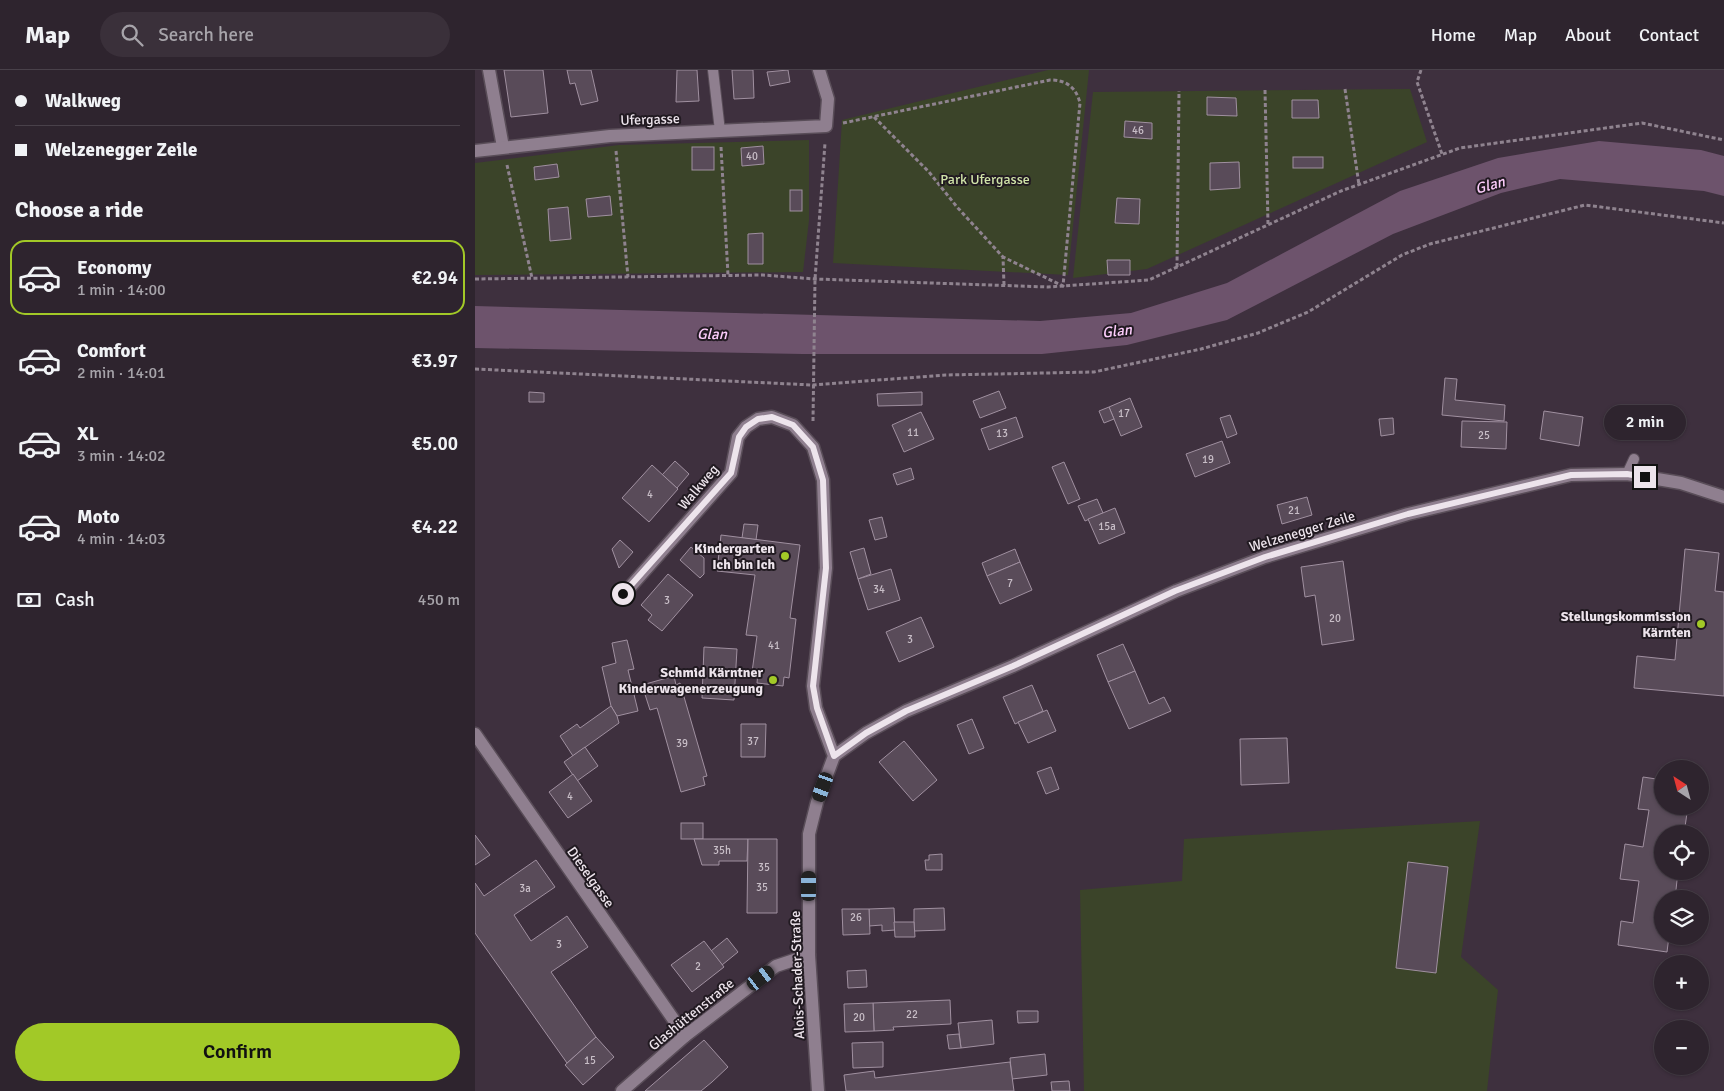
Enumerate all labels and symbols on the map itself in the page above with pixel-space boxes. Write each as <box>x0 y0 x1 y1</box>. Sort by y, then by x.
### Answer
street label: Ufergasse <box>620 110 680 129</box>
house number: 46 <box>1132 124 1144 137</box>
house number: 40 <box>746 150 758 163</box>
park label: Park Ufergasse <box>940 171 1030 188</box>
water label: Glan <box>1473 172 1508 198</box>
water label: Glan <box>1101 320 1134 342</box>
water label: Glan <box>697 325 728 343</box>
callout: 2 min <box>1604 404 1686 440</box>
house number: 17 <box>1118 407 1130 420</box>
house number: 11 <box>907 426 919 439</box>
house number: 13 <box>996 427 1008 440</box>
house number: 25 <box>1478 429 1490 442</box>
house number: 19 <box>1202 453 1214 466</box>
street label: Walkweg <box>675 461 722 513</box>
route end <box>1634 466 1656 488</box>
house number: 4 <box>647 488 653 501</box>
house number: 21 <box>1288 504 1300 517</box>
street label: Welzenegger Zeile <box>1247 507 1357 556</box>
house number: 15a <box>1098 520 1116 533</box>
place label: Kindergarten Ich bin Ich <box>694 540 775 573</box>
marker: Kindergarten Ich bin Ich <box>779 550 791 562</box>
house number: 7 <box>1007 577 1013 590</box>
route start <box>612 583 634 605</box>
house number: 34 <box>873 583 885 596</box>
house number: 3 <box>664 594 670 607</box>
place label: Stellungskommission Kärnten <box>1561 608 1691 641</box>
house number: 20 <box>1329 612 1341 625</box>
marker: Stellungskommission Kärnten <box>1695 618 1707 630</box>
house number: 3 <box>907 633 913 646</box>
house number: 41 <box>768 639 780 652</box>
place label: Schmid Kärntner Kinderwagenerzeugung <box>619 664 763 697</box>
marker: Schmid Kärntner Kinderwagenerzeugung <box>767 674 779 686</box>
house number: 37 <box>747 735 759 748</box>
house number: 39 <box>676 737 688 750</box>
north arrow <box>1654 760 1709 815</box>
car <box>810 770 835 804</box>
house number: 4 <box>567 790 573 803</box>
street label: Dieselgasse <box>563 843 618 911</box>
house number: 35h <box>713 844 731 857</box>
house number: 35 <box>758 861 770 874</box>
car <box>801 871 816 901</box>
house number: 35 <box>756 881 768 894</box>
house number: 3a <box>519 882 531 895</box>
street label: Alois-Schader-Straße <box>787 910 808 1040</box>
house number: 26 <box>850 911 862 924</box>
house number: 3 <box>556 938 562 951</box>
house number: 2 <box>695 960 701 973</box>
car <box>744 963 777 993</box>
street label: Glashüttenstraße <box>645 975 737 1054</box>
house number: 22 <box>906 1008 918 1021</box>
house number: 20 <box>853 1011 865 1024</box>
house number: 15 <box>584 1054 596 1067</box>

